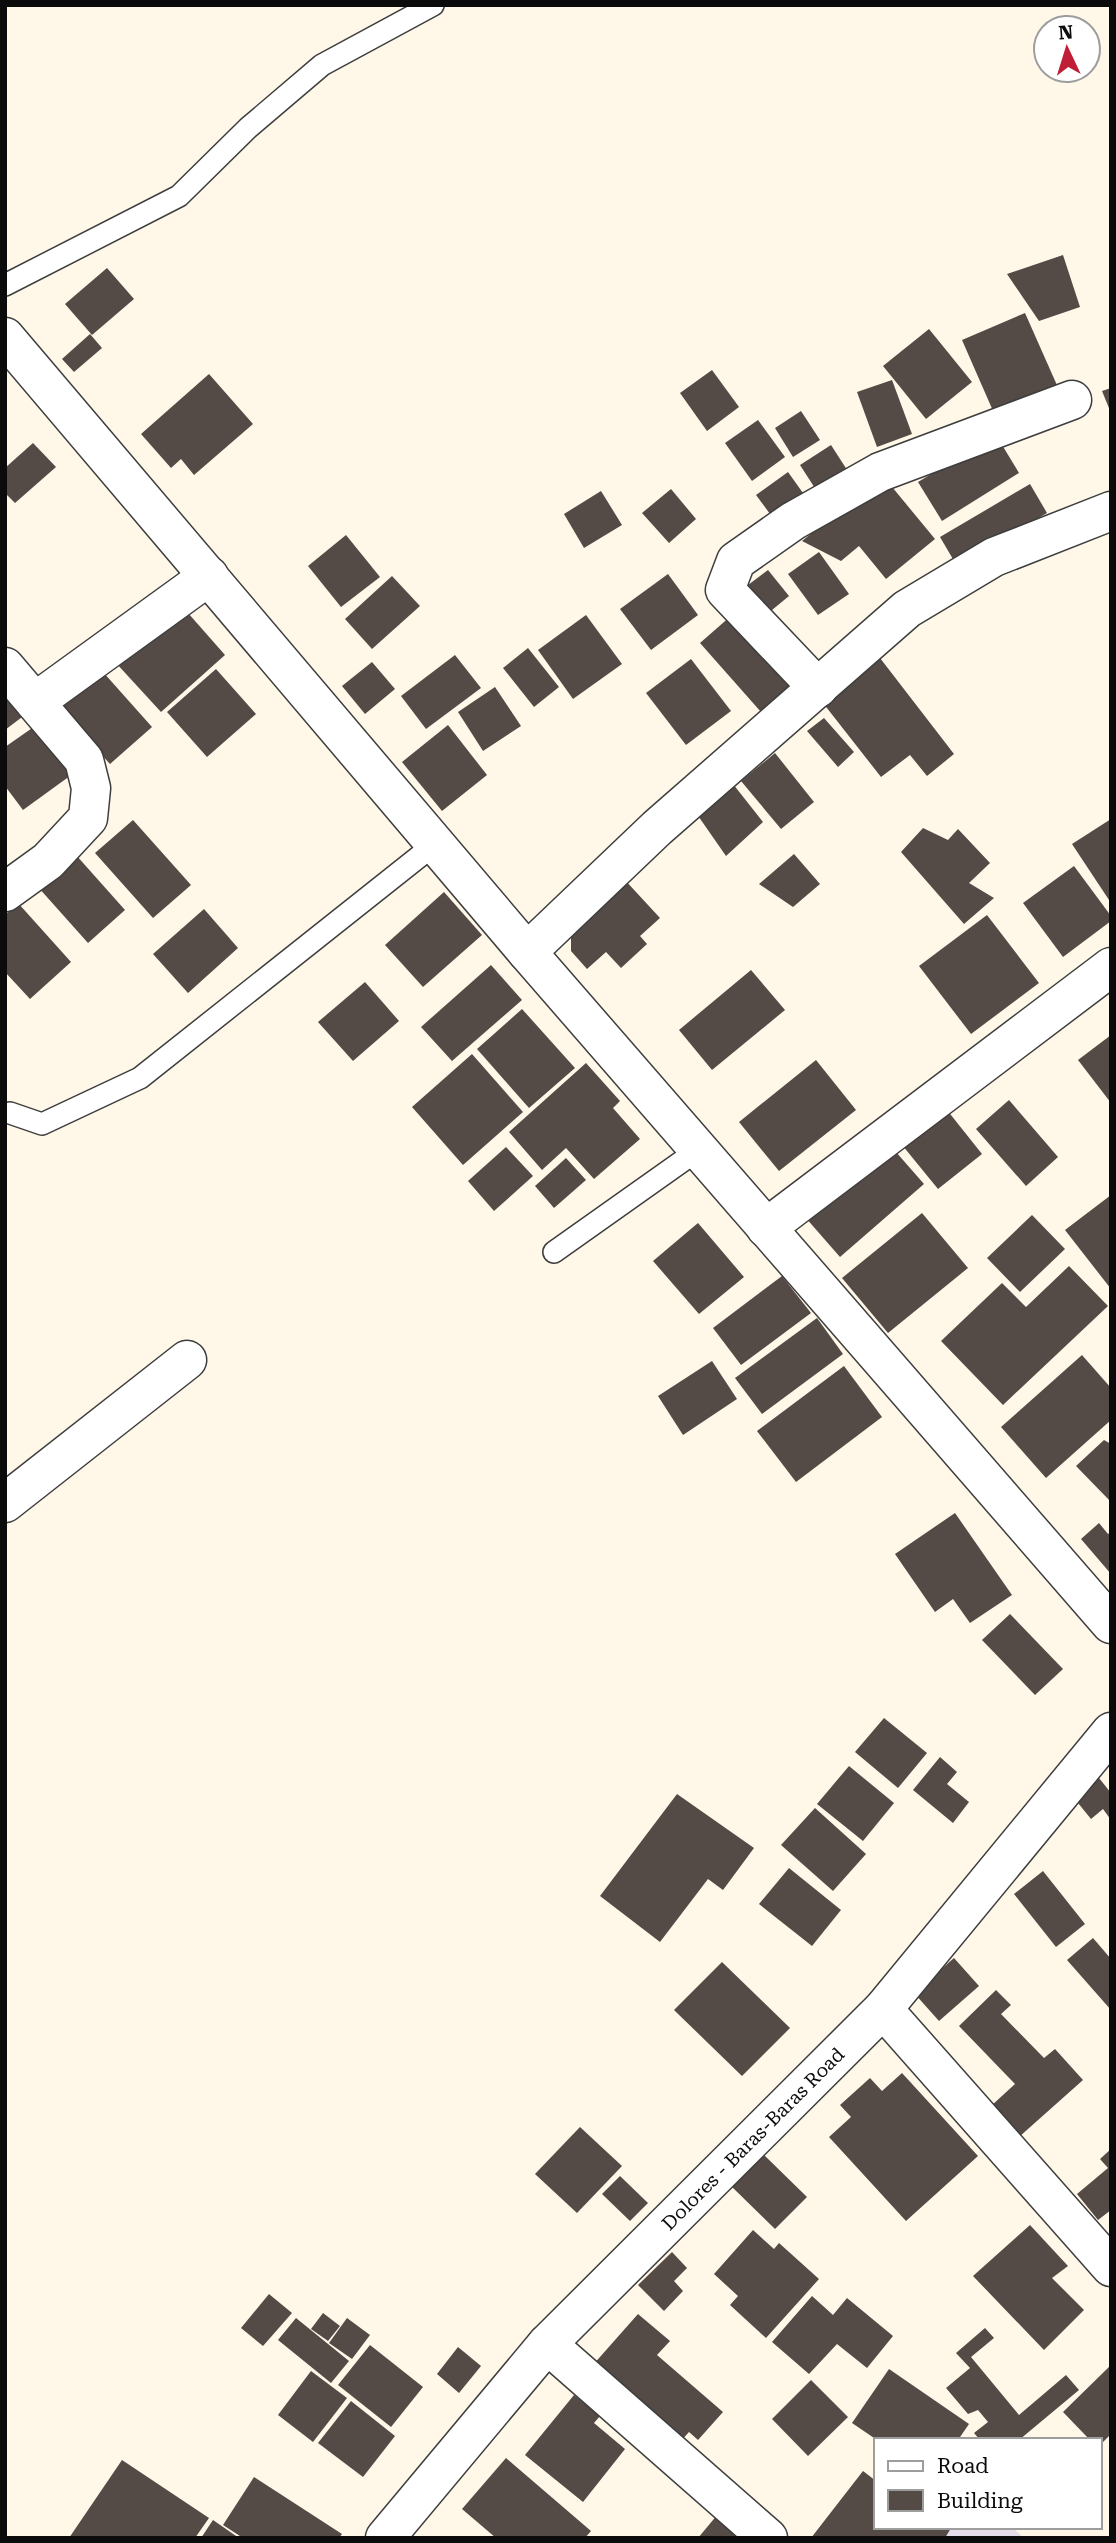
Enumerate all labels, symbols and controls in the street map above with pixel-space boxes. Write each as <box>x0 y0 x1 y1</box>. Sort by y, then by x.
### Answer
north arrow <box>1032 14 1102 84</box>
text: N <box>1058 21 1074 45</box>
street label: Dolores - Baras-Baras Road <box>657 2043 849 2235</box>
legend <box>874 2438 1102 2529</box>
text: Road <box>937 2454 989 2478</box>
text: Building <box>937 2489 1023 2513</box>

